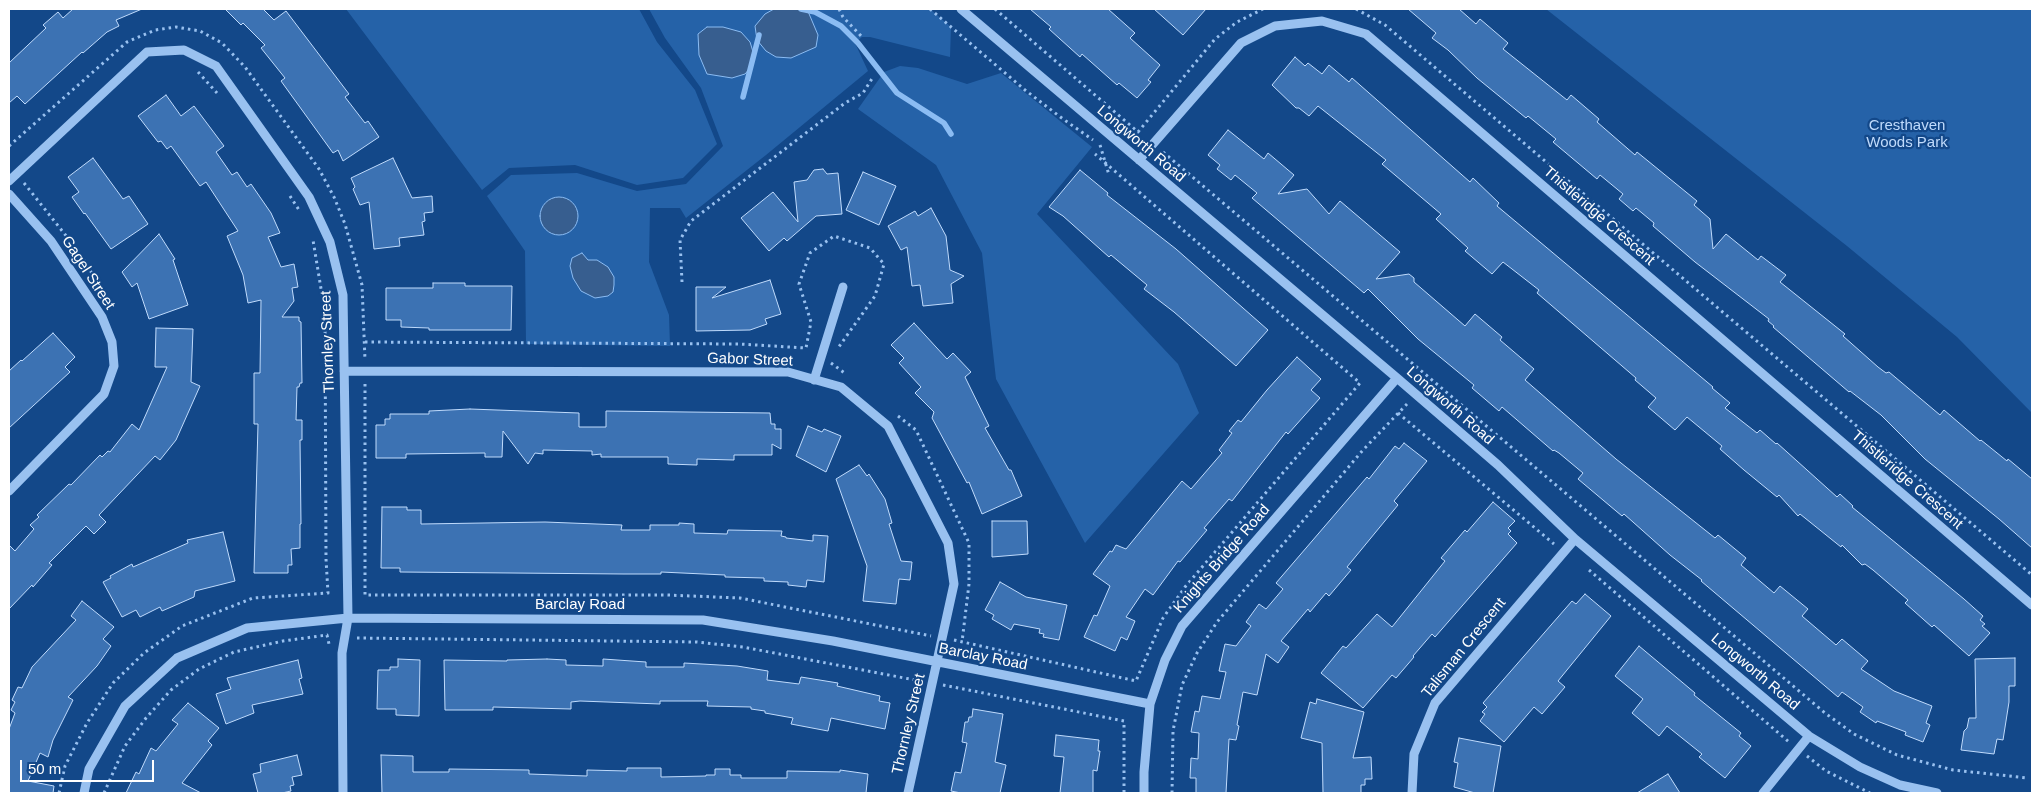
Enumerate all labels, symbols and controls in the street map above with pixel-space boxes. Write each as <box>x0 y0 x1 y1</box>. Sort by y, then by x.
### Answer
street label: Longworth Road <box>1093 102 1189 186</box>
park label: Cresthaven Woods Park <box>1866 117 1948 152</box>
street label: Thistleridge Crescent <box>1540 163 1658 269</box>
street label: Gagel Street <box>58 233 118 313</box>
street label: Thornley Street <box>317 290 339 394</box>
street label: Gabor Street <box>707 350 793 370</box>
street label: Longworth Road <box>1403 363 1497 449</box>
street label: Thistleridge Crescent <box>1848 427 1966 533</box>
street label: Knights Bridge Road <box>1170 501 1274 617</box>
street label: Talisman Crescent <box>1418 594 1510 702</box>
street label: Barclay Road <box>535 596 625 614</box>
street label: Longworth Road <box>1707 630 1803 714</box>
street label: Barclay Road <box>937 640 1029 674</box>
street label: Thornley Street <box>889 672 929 776</box>
scale bar <box>22 750 156 782</box>
text: 50 m <box>28 760 61 777</box>

